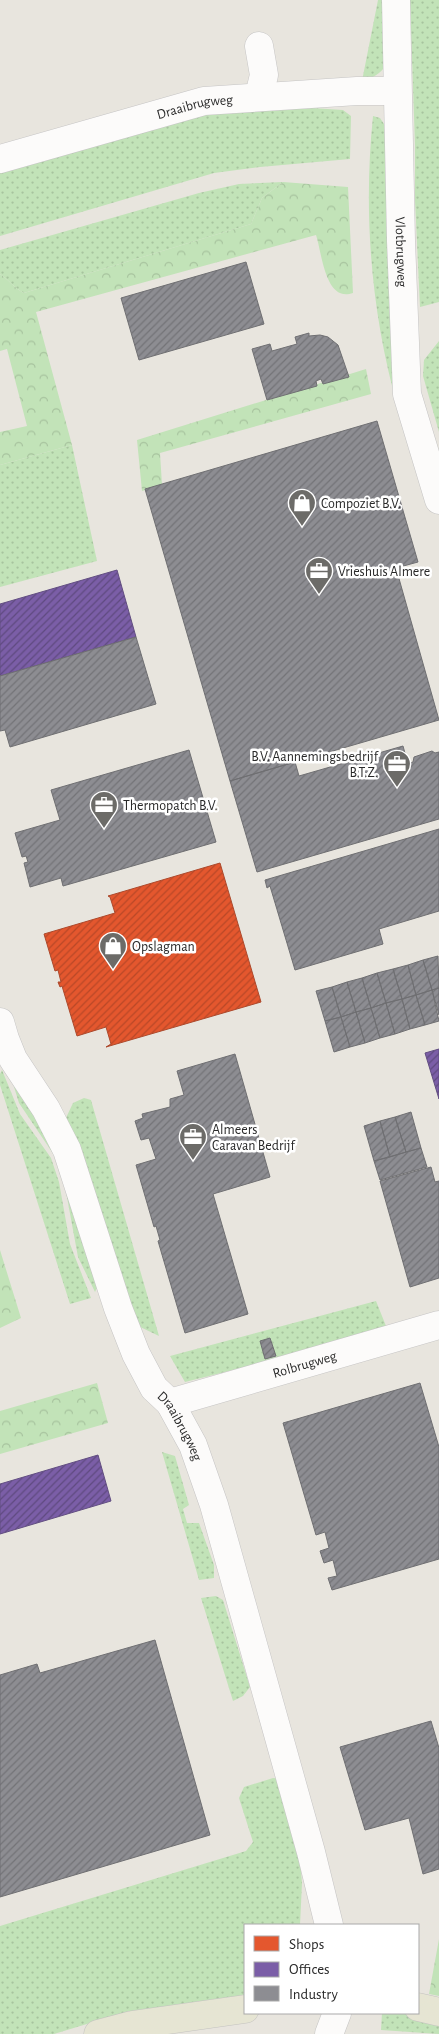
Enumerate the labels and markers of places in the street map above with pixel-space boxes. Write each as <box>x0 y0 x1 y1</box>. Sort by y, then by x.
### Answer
shop icon: Compoziet B.V. <box>287 488 317 527</box>
place label: Compoziet B.V. <box>321 497 401 511</box>
office icon: Vrieshuis Almere <box>304 556 334 595</box>
place label: Vrieshuis Almere <box>338 565 430 579</box>
office icon: B.V. Aannemingsbedrijf B.T.Z. <box>382 749 412 788</box>
place label: B.V. Aannemingsbedrijf B.T.Z. <box>251 750 379 780</box>
office icon: Thermopatch B.V. <box>89 790 119 829</box>
place label: Thermopatch B.V. <box>123 799 218 813</box>
shop icon: Opslagman <box>98 931 128 970</box>
place label: Opslagman <box>132 940 195 954</box>
office icon: Almeers Caravan Bedrijf <box>178 1122 208 1161</box>
place label: Almeers Caravan Bedrijf <box>212 1123 296 1153</box>

